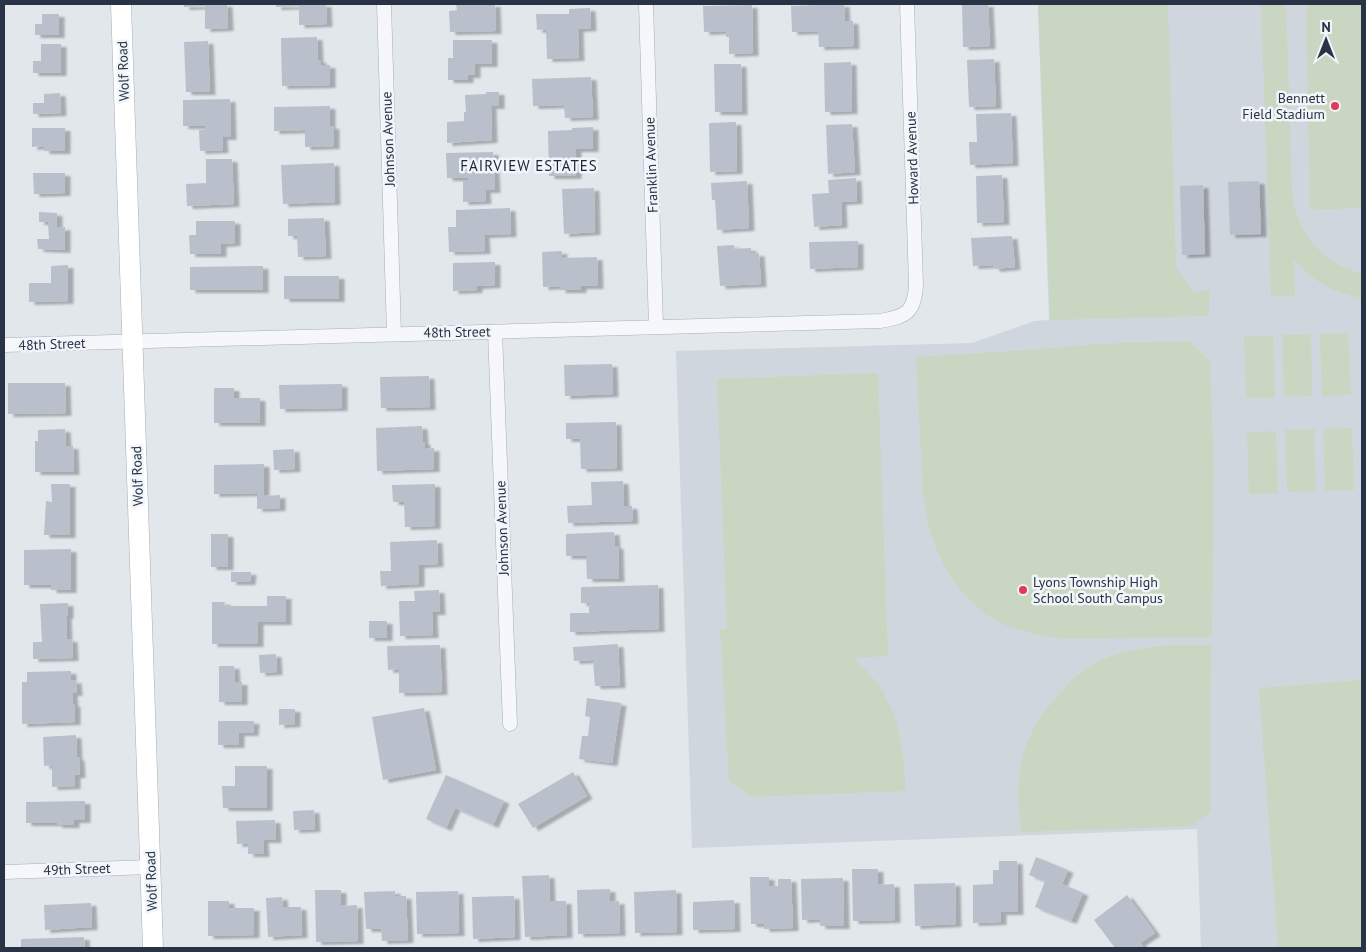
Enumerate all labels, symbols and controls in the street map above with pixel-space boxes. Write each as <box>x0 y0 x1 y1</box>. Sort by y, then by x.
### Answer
north arrow <box>1301 15 1351 65</box>
text: N <box>1321 18 1331 36</box>
street label: Wolf Road <box>113 40 133 102</box>
place label: Bennett Field Stadium <box>1242 89 1325 123</box>
street label: Johnson Avenue <box>377 91 399 188</box>
marker: Bennett Field Stadium <box>1329 100 1341 112</box>
street label: Howard Avenue <box>901 111 923 205</box>
street label: Franklin Avenue <box>640 117 662 213</box>
district label: FAIRVIEW ESTATES <box>460 156 598 175</box>
street label: 48th Street <box>423 322 491 342</box>
street label: 48th Street <box>18 334 86 354</box>
street label: Wolf Road <box>127 445 147 507</box>
street label: Johnson Avenue <box>491 480 513 577</box>
place label: Lyons Township High School South Campus <box>1033 573 1163 607</box>
marker: Lyons Township High School South Campus <box>1017 584 1029 596</box>
street label: Wolf Road <box>141 850 161 912</box>
street label: 49th Street <box>43 859 111 879</box>

